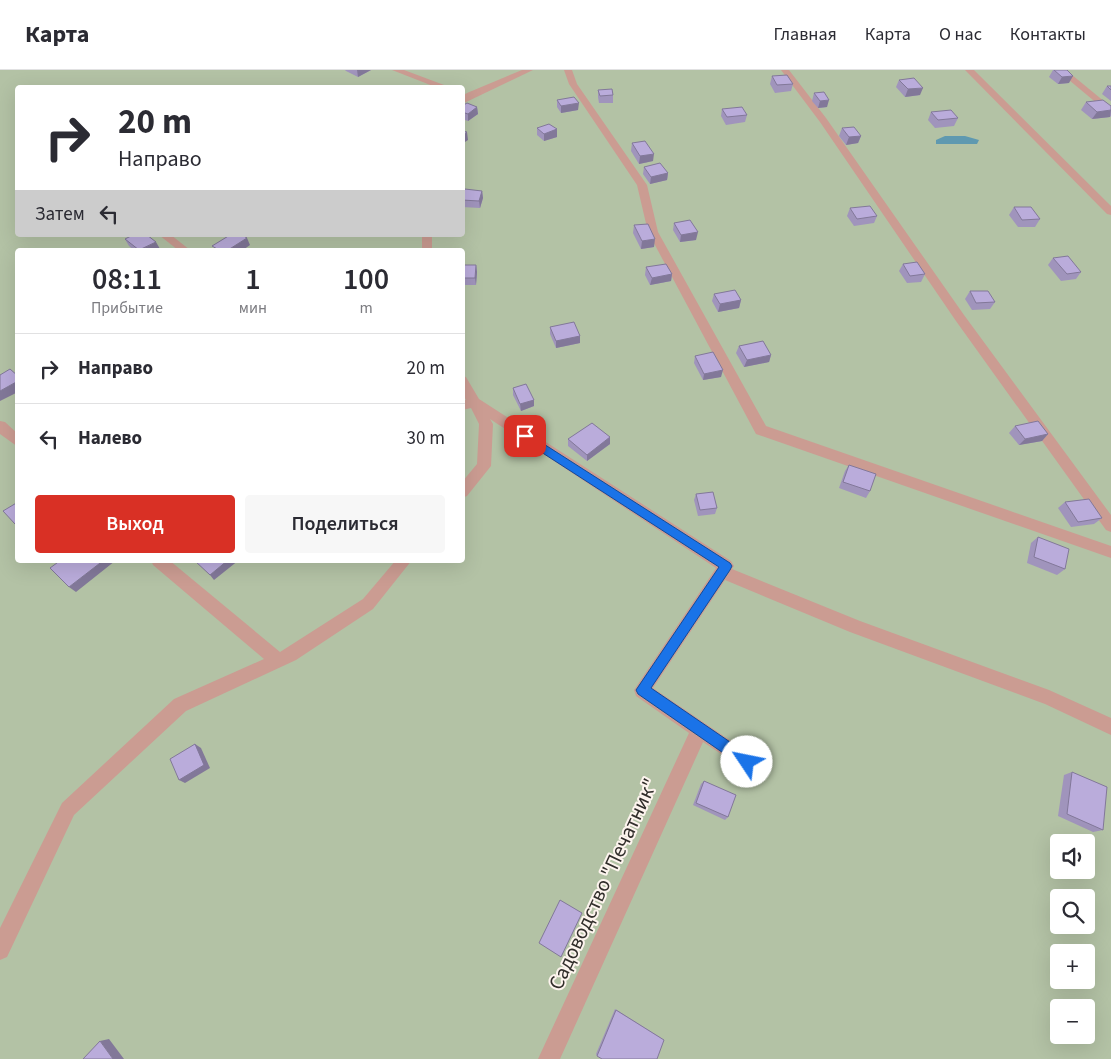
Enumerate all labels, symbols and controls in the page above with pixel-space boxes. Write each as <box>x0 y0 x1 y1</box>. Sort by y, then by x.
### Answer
text: Карта <box>25 17 89 52</box>
text: Главная <box>774 22 837 47</box>
text: Карта <box>865 22 911 47</box>
text: О нас <box>939 22 982 47</box>
text: Контакты <box>1010 22 1086 47</box>
text: 20 m <box>118 97 192 147</box>
icon: right <box>35 105 100 170</box>
text: Направо <box>118 143 202 175</box>
icon: left <box>95 200 123 228</box>
text: Затем <box>35 201 85 228</box>
text: 08:11 <box>92 258 162 301</box>
text: 1 <box>245 258 261 301</box>
text: 100 <box>343 258 389 301</box>
text: Прибытие <box>91 297 163 319</box>
text: мин <box>239 297 267 319</box>
text: m <box>359 297 373 319</box>
icon: right <box>35 355 63 383</box>
text: Направо <box>78 355 153 382</box>
text: 20 m <box>407 355 445 382</box>
pin <box>504 415 546 457</box>
icon: arrive <box>511 422 539 450</box>
icon: left <box>35 425 63 453</box>
text: Налево <box>78 425 142 452</box>
text: 30 m <box>407 425 445 452</box>
button: Выход <box>35 495 235 553</box>
button: Поделиться <box>245 495 445 553</box>
position arrow <box>720 735 772 787</box>
street label: Садоводство "Печатник" <box>541 773 665 995</box>
map controls <box>1050 834 1095 1044</box>
button: sound <box>1050 834 1095 879</box>
button: search <box>1050 889 1095 934</box>
button: + <box>1050 944 1095 989</box>
button: − <box>1050 999 1095 1044</box>

